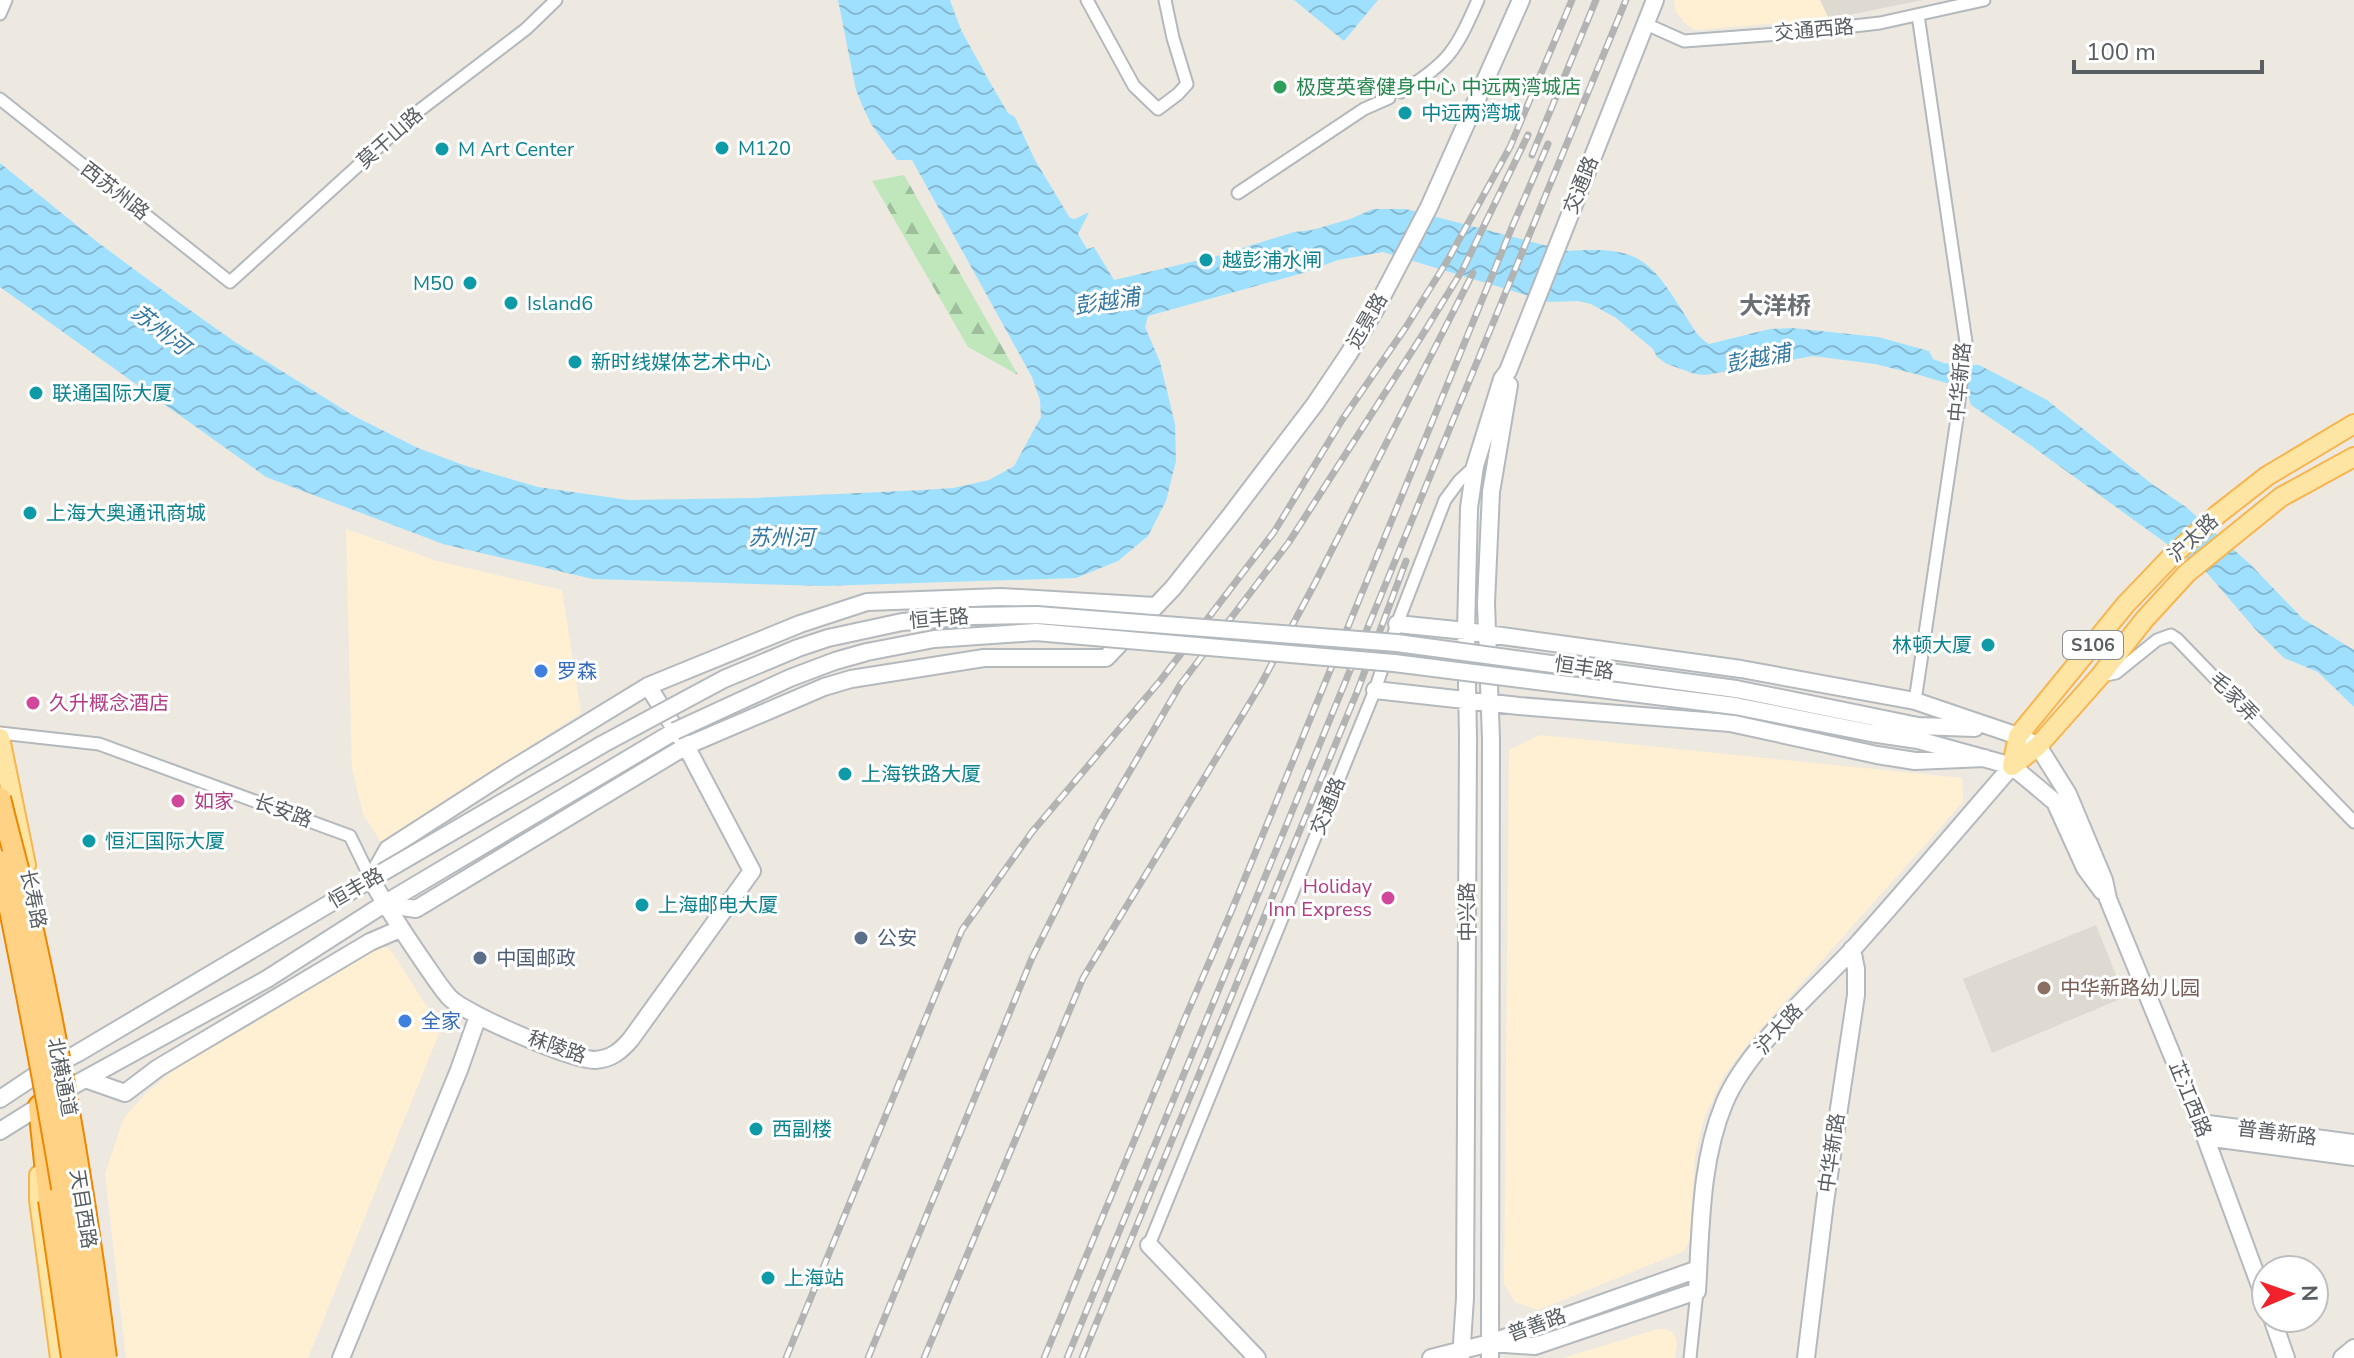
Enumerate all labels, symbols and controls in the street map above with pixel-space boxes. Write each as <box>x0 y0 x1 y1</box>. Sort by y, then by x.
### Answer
street label: 交通西路 <box>1773 13 1855 47</box>
scale bar <box>2074 24 2262 74</box>
text: 100 m <box>2086 36 2156 68</box>
place label: 极度英睿健身中心 中远两湾城店 <box>1296 74 1581 101</box>
marker: 极度英睿健身中心 中远两湾城店 <box>1271 78 1289 96</box>
place label: 中远两湾城 <box>1421 100 1521 127</box>
street label: 莫干山路 <box>351 101 429 175</box>
marker: 中远两湾城 <box>1396 104 1414 122</box>
place label: M120 <box>738 135 791 162</box>
place label: M Art Center <box>458 136 574 163</box>
marker: M120 <box>713 139 731 157</box>
marker: M Art Center <box>433 140 451 158</box>
street label: 交通路 <box>1557 152 1605 218</box>
street label: 西苏州路 <box>75 156 155 226</box>
place label: 越彭浦水闸 <box>1222 247 1322 274</box>
marker: 越彭浦水闸 <box>1197 251 1215 269</box>
place label: M50 <box>413 270 454 297</box>
marker: M50 <box>461 274 479 292</box>
water label: 彭越浦 <box>1072 282 1145 322</box>
street label: 远景路 <box>1340 288 1394 354</box>
place label: Island6 <box>527 290 593 317</box>
district label: 大洋桥 <box>1739 290 1811 322</box>
marker: Island6 <box>502 294 520 312</box>
water label: 苏州河 <box>125 298 198 365</box>
water label: 彭越浦 <box>1723 337 1796 380</box>
street label: 中华新路 <box>1943 341 1977 423</box>
place label: 新时线媒体艺术中心 <box>591 349 771 376</box>
marker: 新时线媒体艺术中心 <box>566 353 584 371</box>
place label: 联通国际大厦 <box>52 380 172 407</box>
marker: 联通国际大厦 <box>27 384 45 402</box>
place label: 上海大奥通讯商城 <box>46 500 206 527</box>
marker: 上海大奥通讯商城 <box>21 504 39 522</box>
street label: 沪太路 <box>2162 508 2224 568</box>
water label: 苏州河 <box>748 523 818 553</box>
street label: 恒丰路 <box>908 603 970 635</box>
road number: S106 <box>2063 631 2123 659</box>
place label: 林顿大厦 <box>1892 632 1972 659</box>
marker: 林顿大厦 <box>1979 636 1997 654</box>
street label: 恒丰路 <box>1552 650 1616 686</box>
place label: 罗森 <box>557 658 597 685</box>
marker: 罗森 <box>532 662 550 680</box>
street label: 毛家弄 <box>2203 666 2265 728</box>
place label: 久升概念酒店 <box>49 690 169 717</box>
marker: 久升概念酒店 <box>24 694 42 712</box>
place label: 上海铁路大厦 <box>861 761 981 788</box>
marker: 上海铁路大厦 <box>836 765 854 783</box>
street label: 交通路 <box>1304 773 1352 839</box>
place label: 如家 <box>194 788 234 815</box>
street label: 长安路 <box>250 788 316 834</box>
marker: 如家 <box>169 792 187 810</box>
place label: 恒汇国际大厦 <box>105 828 225 855</box>
marker: 恒汇国际大厦 <box>80 832 98 850</box>
street label: 恒丰路 <box>323 861 389 915</box>
street label: 长寿路 <box>14 867 52 931</box>
place label: Holiday Inn Express <box>1268 873 1373 923</box>
street label: 中兴路 <box>1454 882 1481 942</box>
marker: Holiday Inn Express <box>1379 889 1397 907</box>
place label: 上海邮电大厦 <box>658 892 778 919</box>
marker: 上海邮电大厦 <box>633 896 651 914</box>
place label: 公安 <box>877 925 917 952</box>
marker: 公安 <box>852 929 870 947</box>
place label: 中国邮政 <box>496 945 576 972</box>
marker: 中国邮政 <box>471 949 489 967</box>
place label: 中华新路幼儿园 <box>2060 975 2200 1002</box>
marker: 中华新路幼儿园 <box>2035 979 2053 997</box>
street label: 沪太路 <box>1749 998 1809 1060</box>
place label: 全家 <box>421 1008 461 1035</box>
marker: 全家 <box>396 1012 414 1030</box>
street label: 秣陵路 <box>524 1024 590 1070</box>
street label: 北横通道 <box>41 1035 83 1119</box>
street label: 芷江西路 <box>2162 1057 2218 1141</box>
street label: 中华新路 <box>1813 1112 1851 1194</box>
street label: 普善新路 <box>2236 1115 2318 1151</box>
place label: 西副楼 <box>772 1116 832 1143</box>
marker: 西副楼 <box>747 1120 765 1138</box>
street label: 天目西路 <box>63 1167 103 1251</box>
north arrow <box>2250 1254 2330 1334</box>
place label: 上海站 <box>784 1265 844 1292</box>
marker: 上海站 <box>759 1269 777 1287</box>
text: N <box>2294 1285 2324 1302</box>
street label: 普善路 <box>1504 1302 1570 1348</box>

